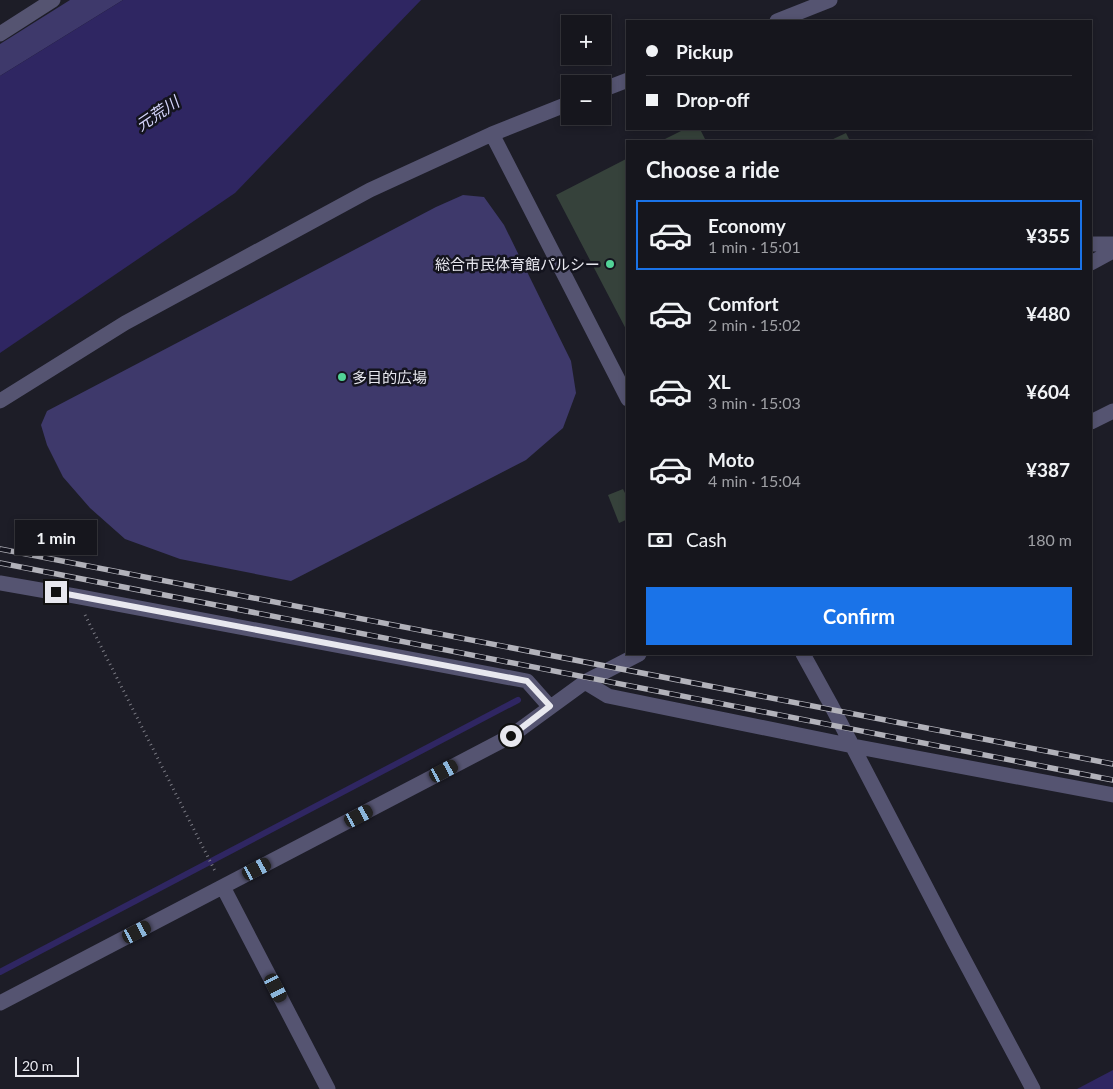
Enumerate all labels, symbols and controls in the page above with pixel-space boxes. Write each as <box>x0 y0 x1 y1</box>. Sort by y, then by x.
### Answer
map controls <box>561 15 611 125</box>
button: + <box>561 15 611 65</box>
text: Pickup <box>676 40 733 63</box>
button: − <box>561 75 611 125</box>
text: Drop-off <box>676 88 750 111</box>
water label: 元荒川 <box>132 91 184 134</box>
text: Choose a ride <box>646 156 780 183</box>
icon: car <box>648 213 693 258</box>
text: Economy <box>708 214 786 237</box>
text: ¥355 <box>1026 224 1070 247</box>
text: 1 min · 15:01 <box>708 237 801 256</box>
place label: 総合市民体育館パルシー <box>435 255 600 273</box>
marker: 総合市民体育館パルシー <box>604 258 616 270</box>
icon: car <box>648 291 693 336</box>
text: Comfort <box>708 292 779 315</box>
text: ¥480 <box>1026 302 1070 325</box>
text: 2 min · 15:02 <box>708 315 801 334</box>
place label: 多目的広場 <box>352 368 427 386</box>
icon: car <box>648 369 693 414</box>
text: XL <box>708 370 731 393</box>
marker: 多目的広場 <box>336 371 348 383</box>
text: ¥604 <box>1026 380 1070 403</box>
text: 3 min · 15:03 <box>708 393 801 412</box>
icon: car <box>648 447 693 492</box>
text: Moto <box>708 448 754 471</box>
text: ¥387 <box>1026 458 1070 481</box>
text: 4 min · 15:04 <box>708 471 801 490</box>
callout: 1 min <box>15 520 97 554</box>
icon: cash <box>646 526 674 554</box>
text: 1 min <box>36 528 76 547</box>
text: Cash <box>686 528 727 551</box>
text: 180 m <box>1027 530 1072 549</box>
route end <box>45 581 67 603</box>
button: Confirm <box>646 587 1072 645</box>
route start <box>500 725 522 747</box>
car <box>427 757 460 785</box>
car <box>342 802 375 830</box>
car <box>240 855 273 883</box>
car <box>120 919 153 945</box>
car <box>262 971 289 1005</box>
scale bar <box>15 1054 79 1077</box>
text: 20 m <box>22 1057 53 1074</box>

